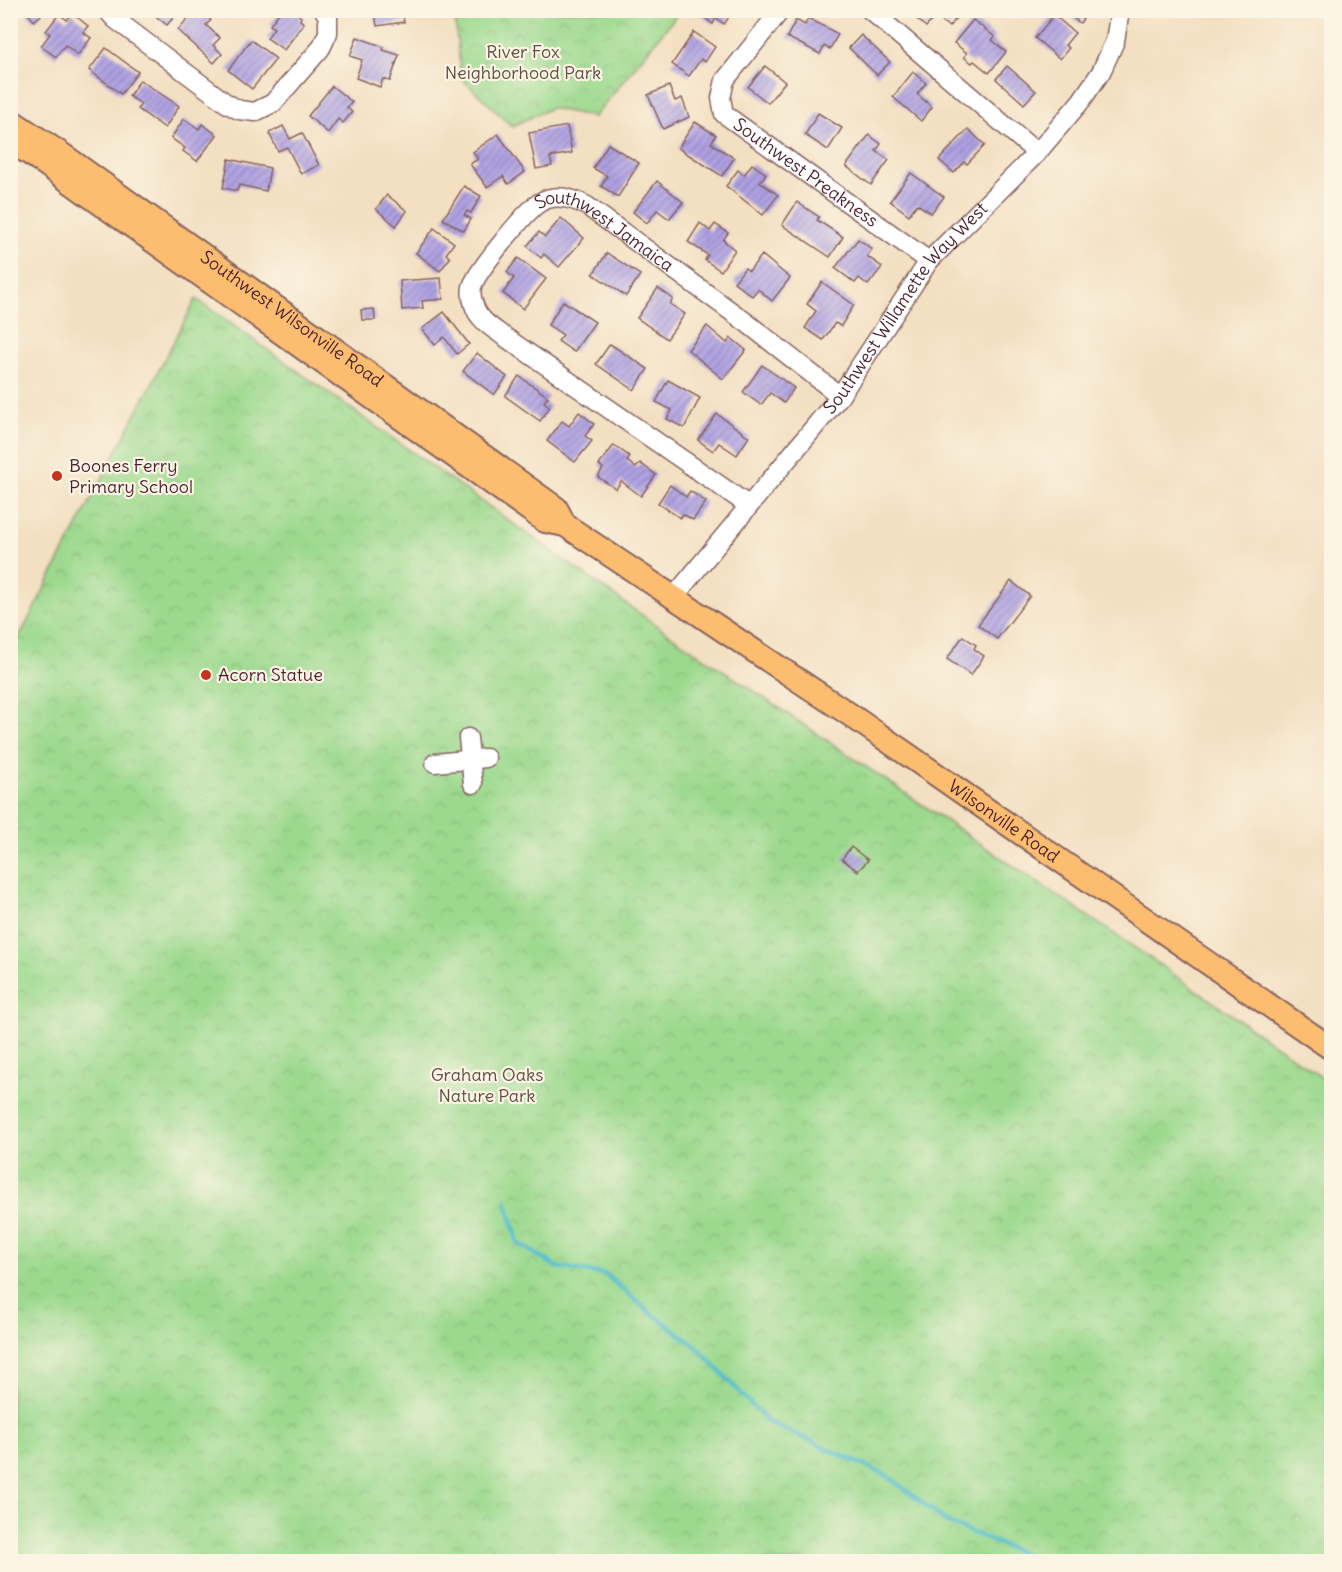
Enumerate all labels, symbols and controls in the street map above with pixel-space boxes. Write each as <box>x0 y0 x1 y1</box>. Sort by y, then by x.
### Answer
park label: River Fox Neighborhood Park <box>445 40 601 84</box>
street label: Southwest Preakness <box>729 113 883 232</box>
street label: Southwest Jamaica <box>530 185 678 276</box>
street label: Southwest Willamette Way West <box>818 197 992 418</box>
street label: Southwest Wilsonville Road <box>196 245 388 392</box>
place label: Boones Ferry Primary School <box>69 454 193 498</box>
marker: Boones Ferry Primary School <box>50 469 64 483</box>
place label: Acorn Statue <box>218 663 323 686</box>
marker: Acorn Statue <box>199 668 213 682</box>
street label: Wilsonville Road <box>944 774 1064 868</box>
park label: Graham Oaks Nature Park <box>431 1063 543 1107</box>

